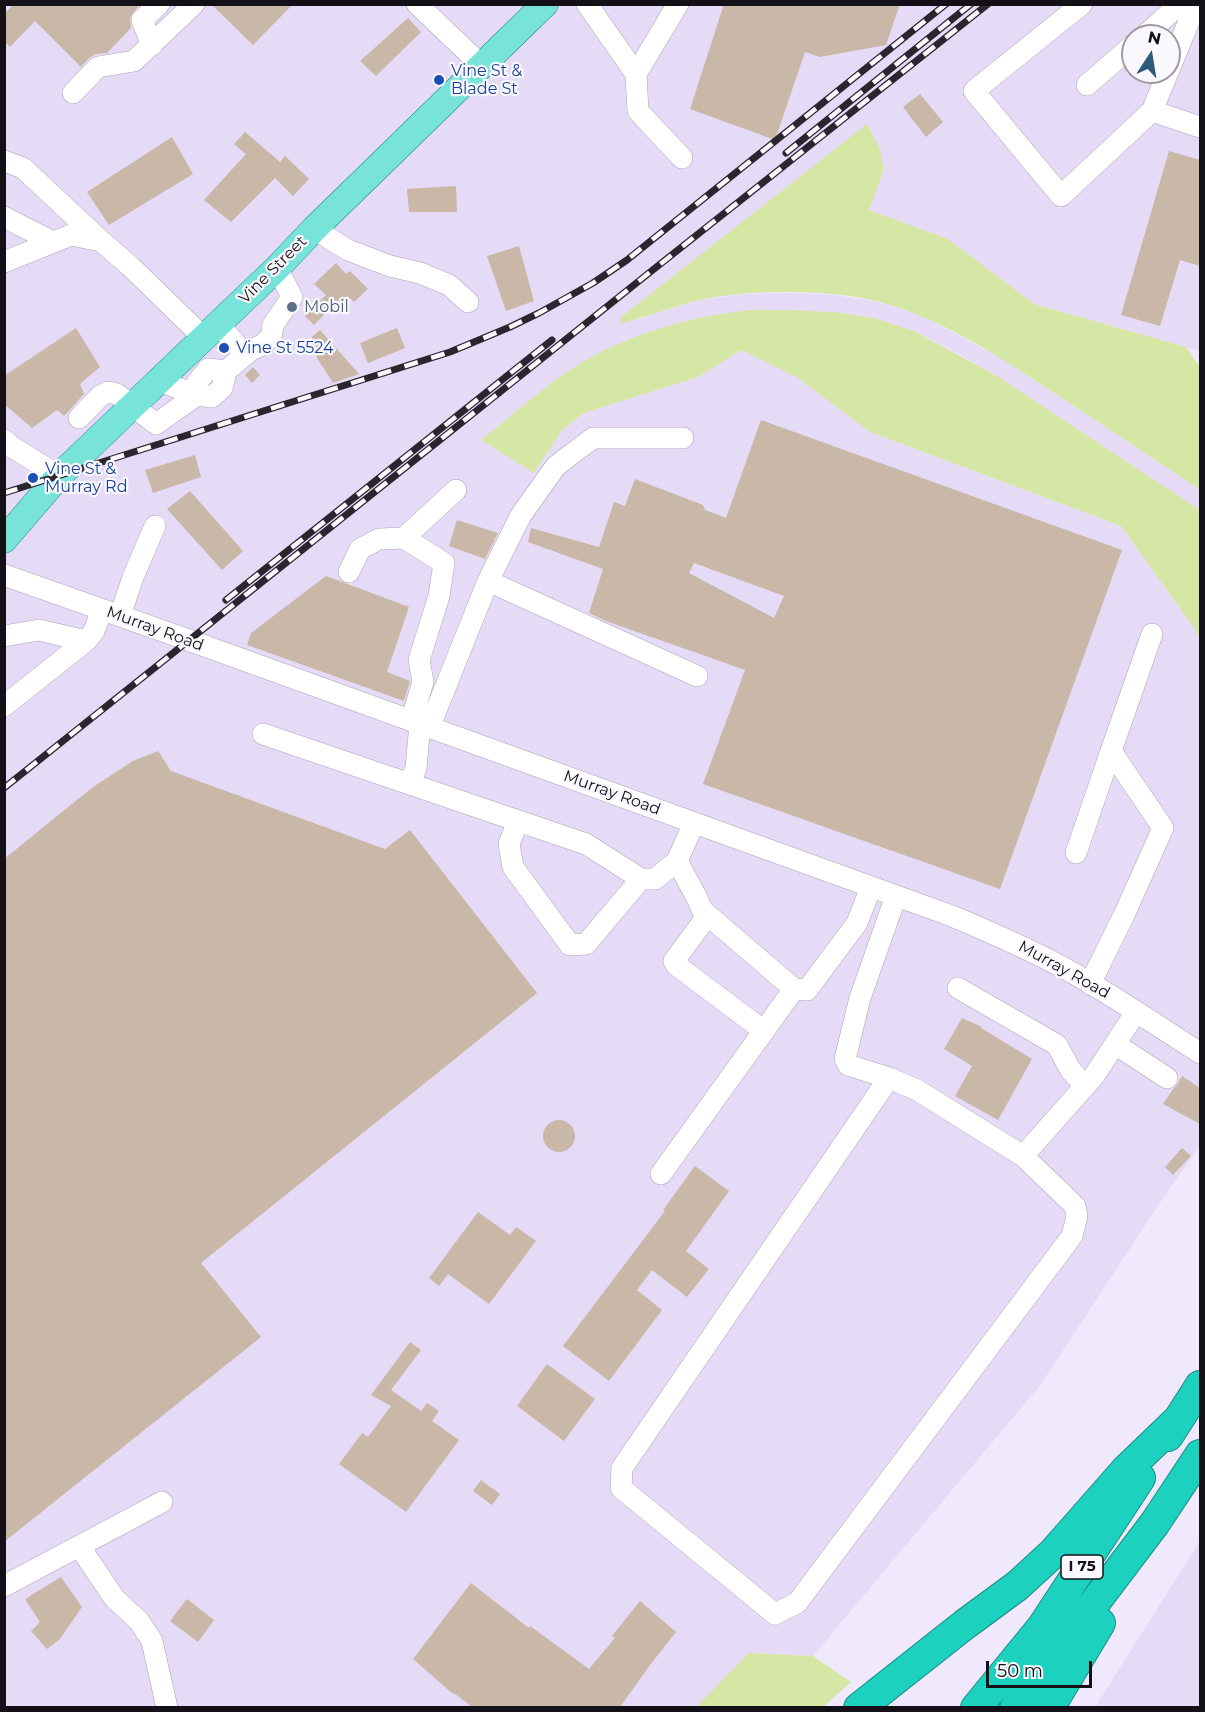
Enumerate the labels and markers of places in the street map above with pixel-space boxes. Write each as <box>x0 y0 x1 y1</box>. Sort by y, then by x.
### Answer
place label: Vine St & Blade St <box>451 61 522 99</box>
marker: Vine St & Blade St <box>432 73 446 87</box>
place label: Mobil <box>304 297 349 317</box>
marker: Mobil <box>285 300 299 314</box>
place label: Vine St 5524 <box>236 338 334 358</box>
marker: Vine St 5524 <box>217 341 231 355</box>
place label: Vine St & Murray Rd <box>45 459 128 497</box>
marker: Vine St & Murray Rd <box>26 471 40 485</box>

